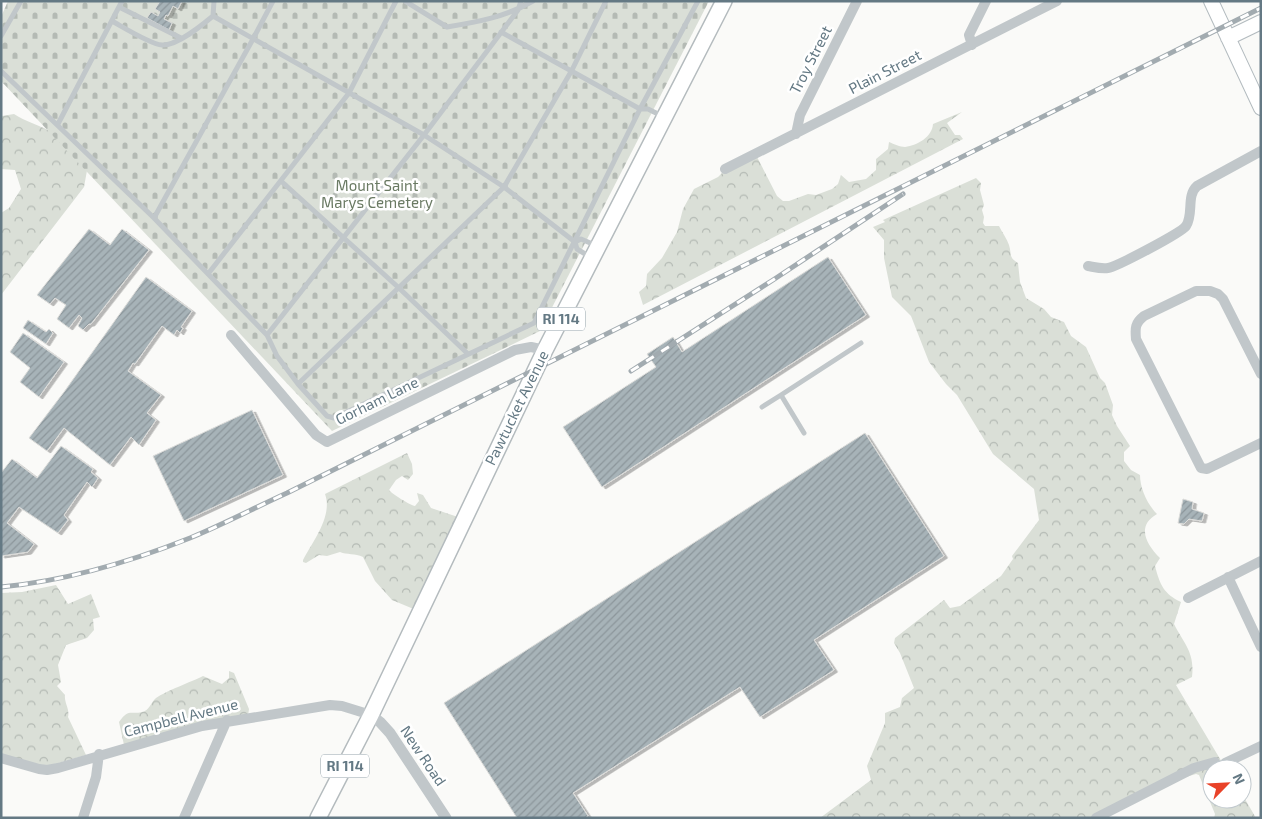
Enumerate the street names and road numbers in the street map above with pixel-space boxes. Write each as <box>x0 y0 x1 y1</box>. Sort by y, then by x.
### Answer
street label: Troy Street <box>785 22 835 97</box>
street label: Plain Street <box>845 45 924 97</box>
road number: RI 114 <box>537 308 585 330</box>
street label: Pawtucket Avenue <box>481 347 552 468</box>
street label: Gorham Lane <box>332 372 421 428</box>
street label: Campbell Avenue <box>122 694 240 740</box>
street label: New Road <box>397 722 450 789</box>
road number: RI 114 <box>321 754 369 778</box>

